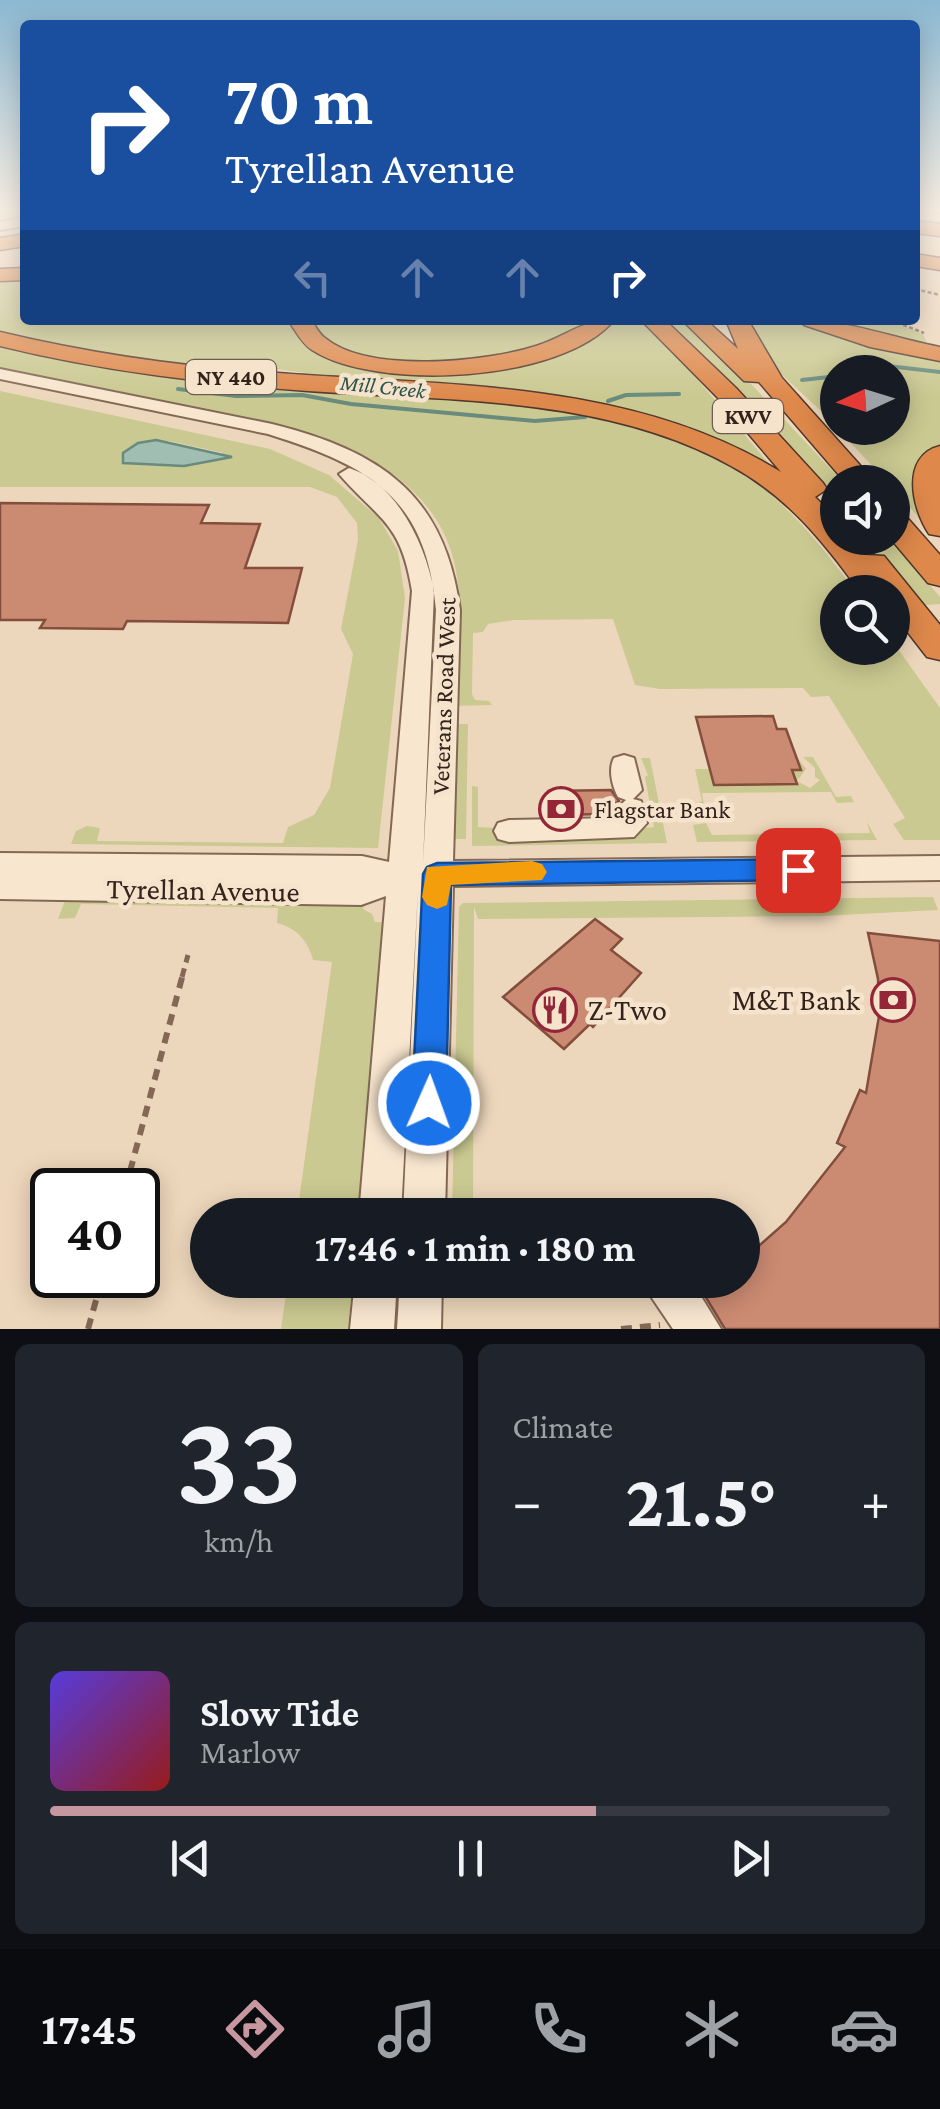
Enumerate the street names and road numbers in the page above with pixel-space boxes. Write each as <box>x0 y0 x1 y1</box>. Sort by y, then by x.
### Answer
road number: NY 440 <box>186 360 276 394</box>
road number: KWV <box>713 399 783 433</box>
street label: Veterans Road West <box>427 596 460 795</box>
street label: Tyrellan Avenue <box>106 871 300 909</box>

